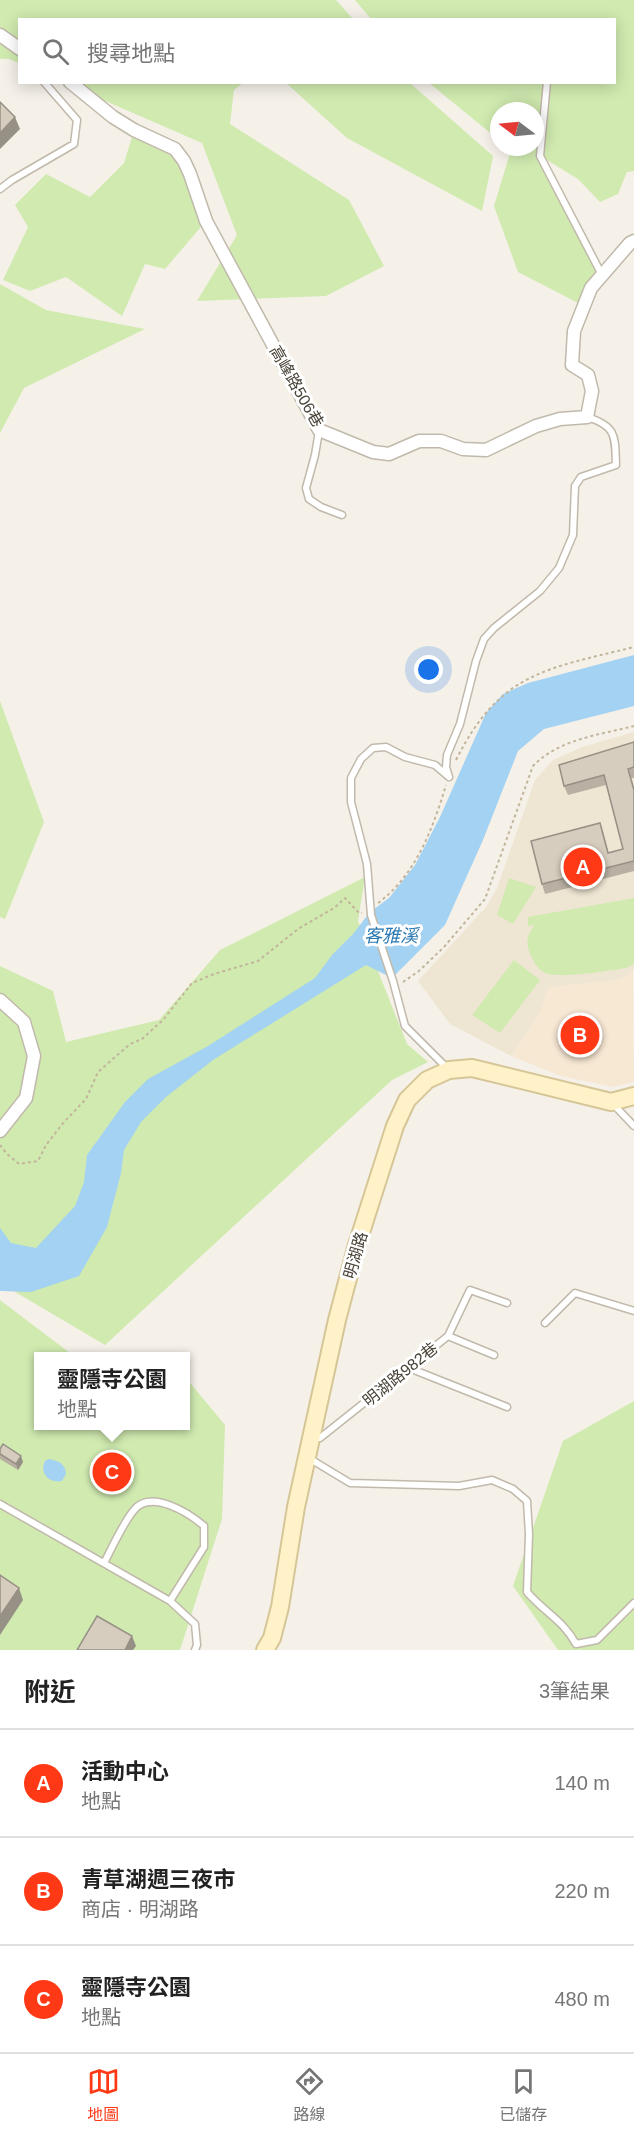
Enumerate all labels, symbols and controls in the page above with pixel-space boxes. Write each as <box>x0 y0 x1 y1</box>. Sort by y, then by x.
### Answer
search box <box>18 18 616 84</box>
icon: search <box>39 35 72 68</box>
text: 搜尋地點 <box>87 41 175 66</box>
north arrow <box>490 102 544 156</box>
street label: 高峰路506巷 <box>267 343 327 430</box>
your location <box>414 655 443 684</box>
pin: A <box>564 844 602 890</box>
water label: 客雅溪 <box>364 926 421 946</box>
pin: B <box>560 1012 600 1058</box>
street label: 明湖路 <box>341 1230 370 1281</box>
street label: 明湖路982巷 <box>360 1339 441 1410</box>
popup <box>34 1352 190 1430</box>
text: 靈隱寺公園 <box>57 1367 167 1392</box>
text: 地點 <box>57 1398 97 1420</box>
pin: C <box>92 1450 132 1494</box>
text: 附近 <box>24 1677 76 1707</box>
text: 3筆結果 <box>539 1680 610 1702</box>
text: 活動中心 <box>81 1759 169 1784</box>
text: A <box>36 1772 51 1794</box>
text: 140 m <box>554 1772 610 1794</box>
text: 地點 <box>81 1790 121 1812</box>
text: 青草湖週三夜市 <box>81 1867 235 1892</box>
text: B <box>36 1880 51 1902</box>
text: 220 m <box>554 1880 610 1902</box>
text: 商店 · 明湖路 <box>81 1898 199 1920</box>
text: 靈隱寺公園 <box>81 1975 191 2000</box>
text: C <box>36 1988 51 2010</box>
text: 480 m <box>554 1988 610 2010</box>
text: 地點 <box>81 2006 121 2028</box>
tab: 地圖 <box>87 2065 120 2125</box>
tab: 路線 <box>293 2065 326 2125</box>
tab: 已儲存 <box>499 2065 547 2125</box>

